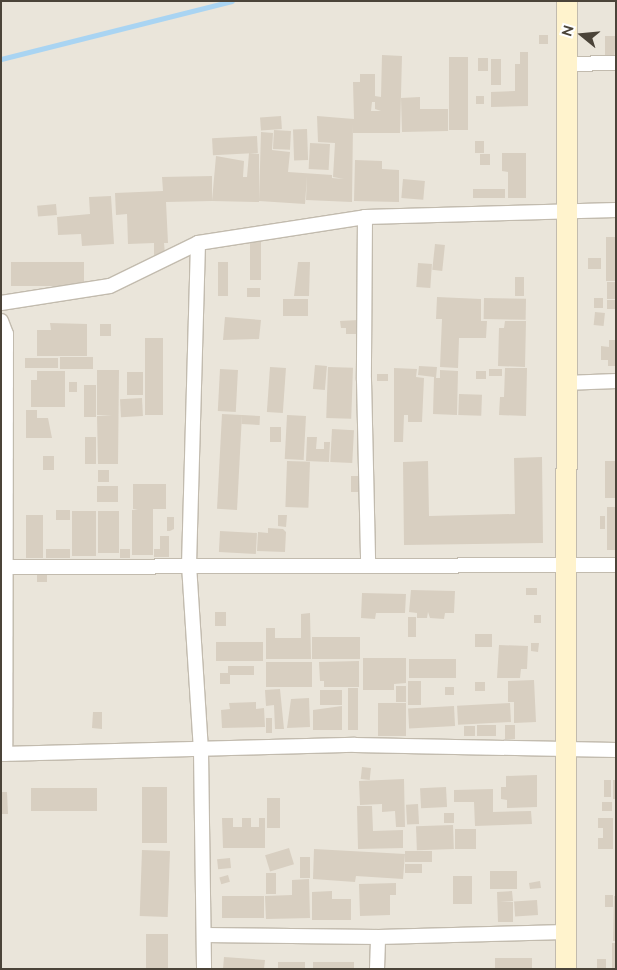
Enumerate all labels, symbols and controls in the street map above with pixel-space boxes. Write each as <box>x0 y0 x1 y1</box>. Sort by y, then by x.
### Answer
north arrow <box>557 10 607 60</box>
text: N <box>558 23 577 38</box>

